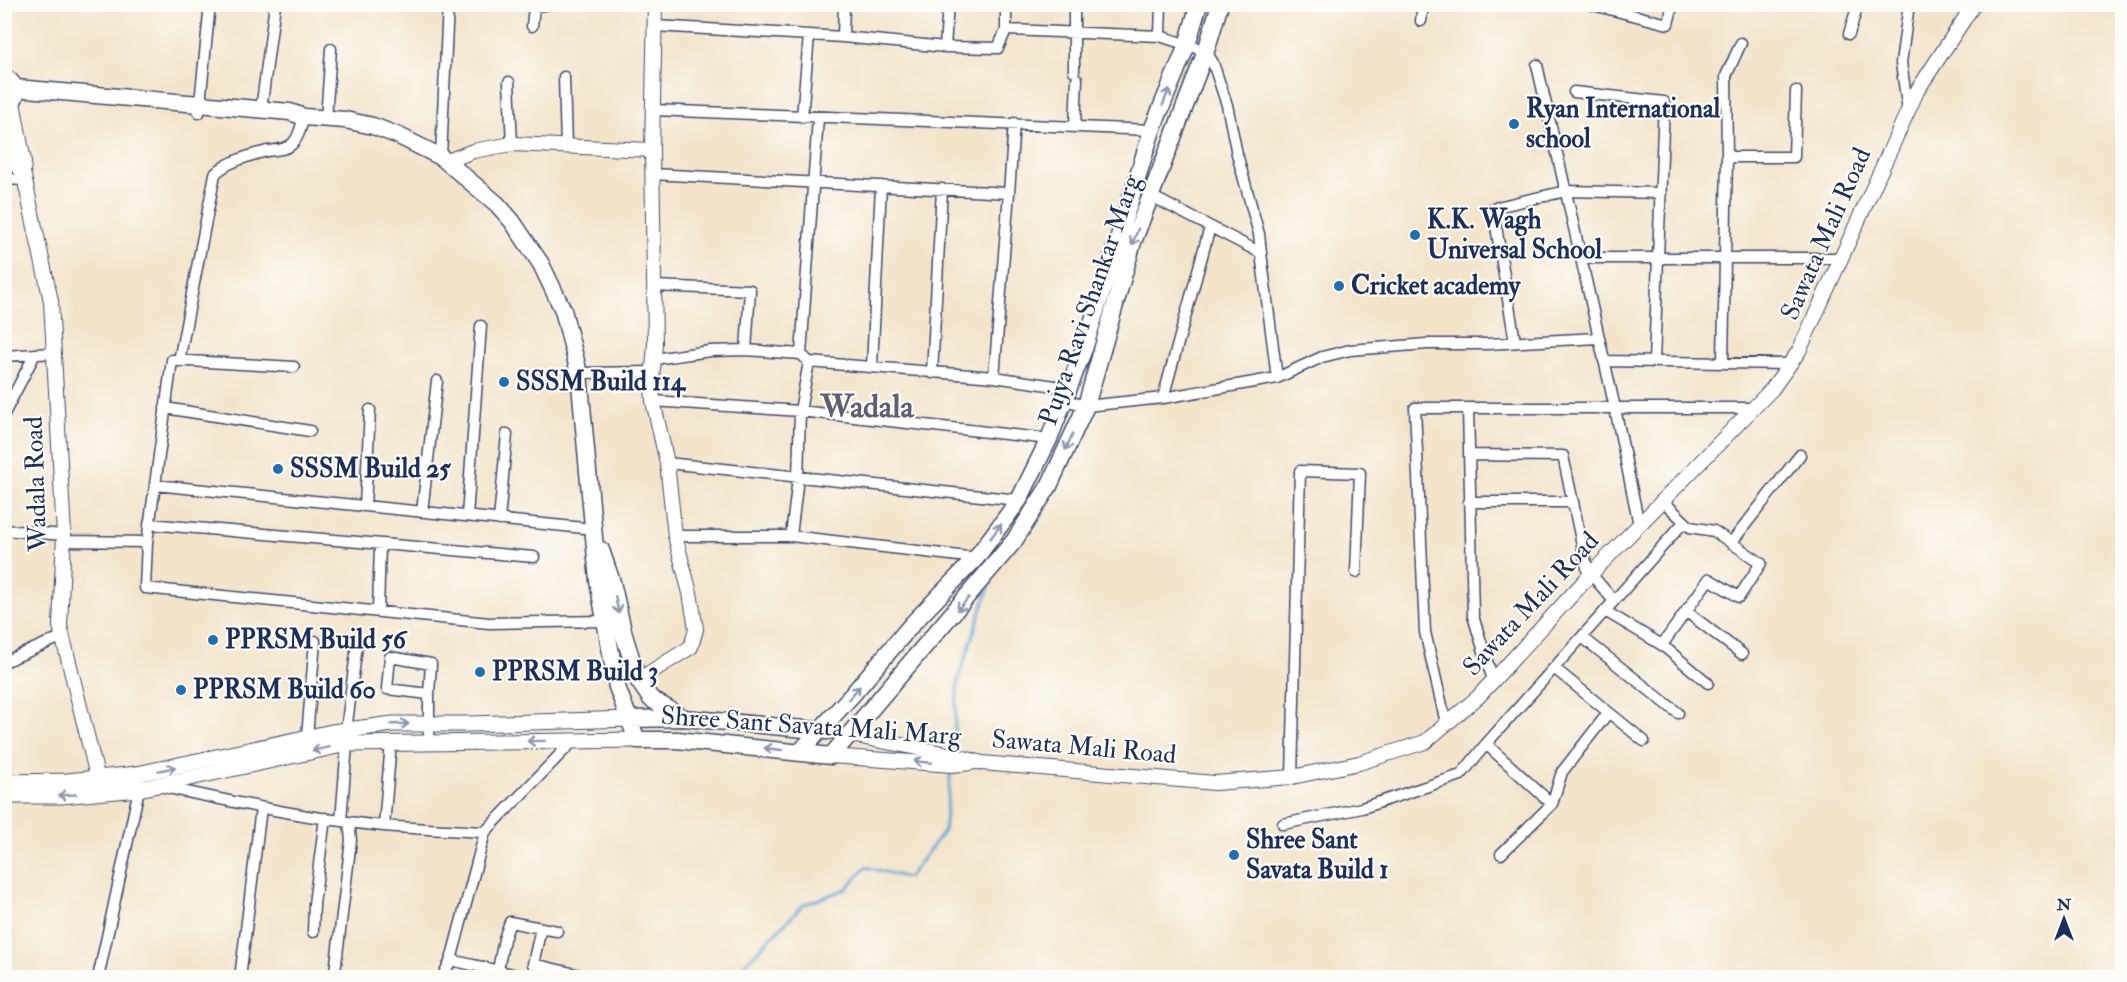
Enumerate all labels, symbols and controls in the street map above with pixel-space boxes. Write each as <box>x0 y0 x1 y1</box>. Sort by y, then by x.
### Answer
one-way arrow <box>1161 89 1172 107</box>
place label: Ryan International school <box>1526 93 1721 155</box>
marker: Ryan International school <box>1507 117 1521 131</box>
street label: Sawata Mali Road <box>1774 143 1878 325</box>
street label: Pujya Ravi Shankar Marg <box>1032 169 1148 430</box>
place label: K.K. Wagh Universal School <box>1427 204 1602 266</box>
one-way arrow <box>1129 227 1140 246</box>
marker: K.K. Wagh Universal School <box>1408 228 1422 242</box>
place label: Cricket academy <box>1351 270 1522 303</box>
marker: Cricket academy <box>1332 279 1346 293</box>
place label: SSSM Build 114 <box>516 366 687 398</box>
marker: SSSM Build 114 <box>497 375 511 389</box>
district label: Wadala <box>819 387 914 427</box>
street label: Wadala Road <box>18 416 54 553</box>
one-way arrow <box>1063 433 1075 451</box>
place label: SSSM Build 25 <box>290 453 451 485</box>
marker: SSSM Build 25 <box>271 462 285 476</box>
one-way arrow <box>990 524 1002 540</box>
street label: Sawata Mali Road <box>1456 525 1606 683</box>
one-way arrow <box>612 595 623 614</box>
one-way arrow <box>956 596 969 612</box>
place label: PPRSM Build 56 <box>225 624 408 656</box>
marker: PPRSM Build 56 <box>206 633 220 647</box>
place label: PPRSM Build 3 <box>492 656 658 688</box>
marker: PPRSM Build 3 <box>473 665 487 679</box>
place label: PPRSM Build 60 <box>193 674 376 706</box>
marker: PPRSM Build 60 <box>174 683 188 697</box>
one-way arrow <box>847 685 860 701</box>
street label: Shree Sant Savata Mali Marg <box>660 700 964 753</box>
one-way arrow <box>389 718 409 730</box>
street label: Sawata Mali Road <box>990 723 1178 771</box>
one-way arrow <box>527 735 547 747</box>
one-way arrow <box>764 743 784 754</box>
one-way arrow <box>311 744 330 756</box>
one-way arrow <box>914 757 934 768</box>
one-way arrow <box>157 763 176 774</box>
one-way arrow <box>58 790 78 801</box>
place label: Shree Sant Savata Build 1 <box>1246 824 1389 886</box>
marker: Shree Sant Savata Build 1 <box>1227 848 1241 862</box>
north arrow <box>2034 889 2094 949</box>
text: N <box>2056 895 2072 915</box>

